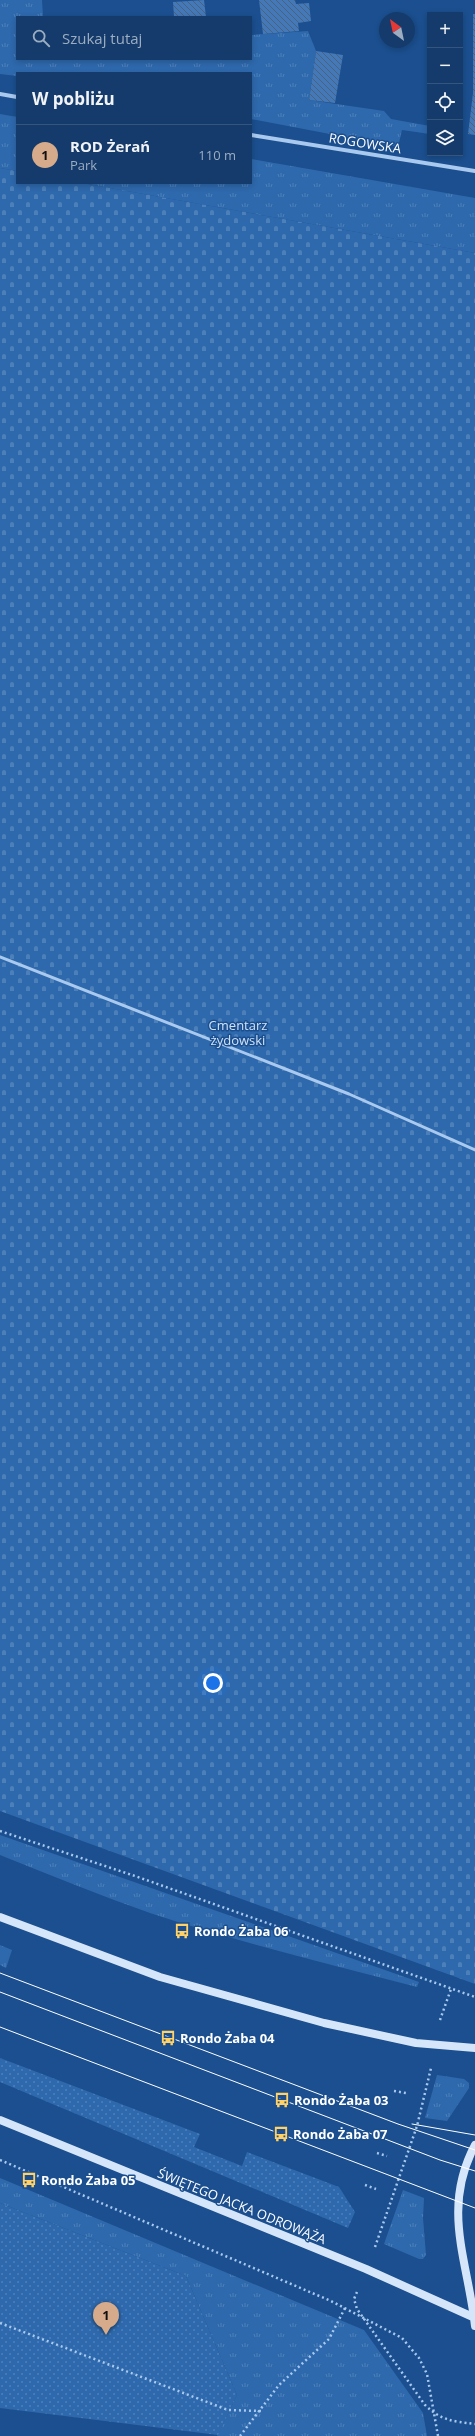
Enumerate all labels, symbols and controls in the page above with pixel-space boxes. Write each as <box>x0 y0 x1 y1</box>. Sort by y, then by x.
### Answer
north arrow <box>379 12 415 48</box>
map controls <box>427 12 463 156</box>
button: + <box>427 12 463 48</box>
search box <box>16 16 252 60</box>
icon: search <box>30 27 52 49</box>
text: Szukaj tutaj <box>62 28 142 48</box>
button: − <box>427 48 463 84</box>
button: locate <box>427 84 463 120</box>
text: W pobliżu <box>32 87 115 110</box>
button: layers <box>427 120 463 156</box>
street label: ROGOWSKA <box>328 128 403 158</box>
text: ROD Żerań <box>70 136 150 156</box>
text: 1 <box>41 146 49 164</box>
text: 110 m <box>198 146 236 164</box>
text: Park <box>70 156 97 174</box>
park label: Cmentarz żydowski <box>209 1016 267 1049</box>
your location <box>203 1673 223 1693</box>
bus stop icon: Rondo Żaba 06 <box>173 1922 191 1940</box>
place label: Rondo Żaba 06 <box>194 1922 289 1940</box>
bus stop icon: Rondo Żaba 04 <box>159 2029 177 2047</box>
place label: Rondo Żaba 04 <box>180 2029 275 2047</box>
bus stop icon: Rondo Żaba 03 <box>273 2091 291 2109</box>
place label: Rondo Żaba 03 <box>294 2091 389 2109</box>
bus stop icon: Rondo Żaba 07 <box>272 2125 290 2143</box>
place label: Rondo Żaba 07 <box>293 2125 388 2143</box>
street label: ŚWIĘTEGO JACKA ODROWĄŻA <box>155 2164 330 2248</box>
bus stop icon: Rondo Żaba 05 <box>20 2171 38 2189</box>
place label: Rondo Żaba 05 <box>41 2171 136 2189</box>
pin: 1 <box>93 2302 119 2335</box>

